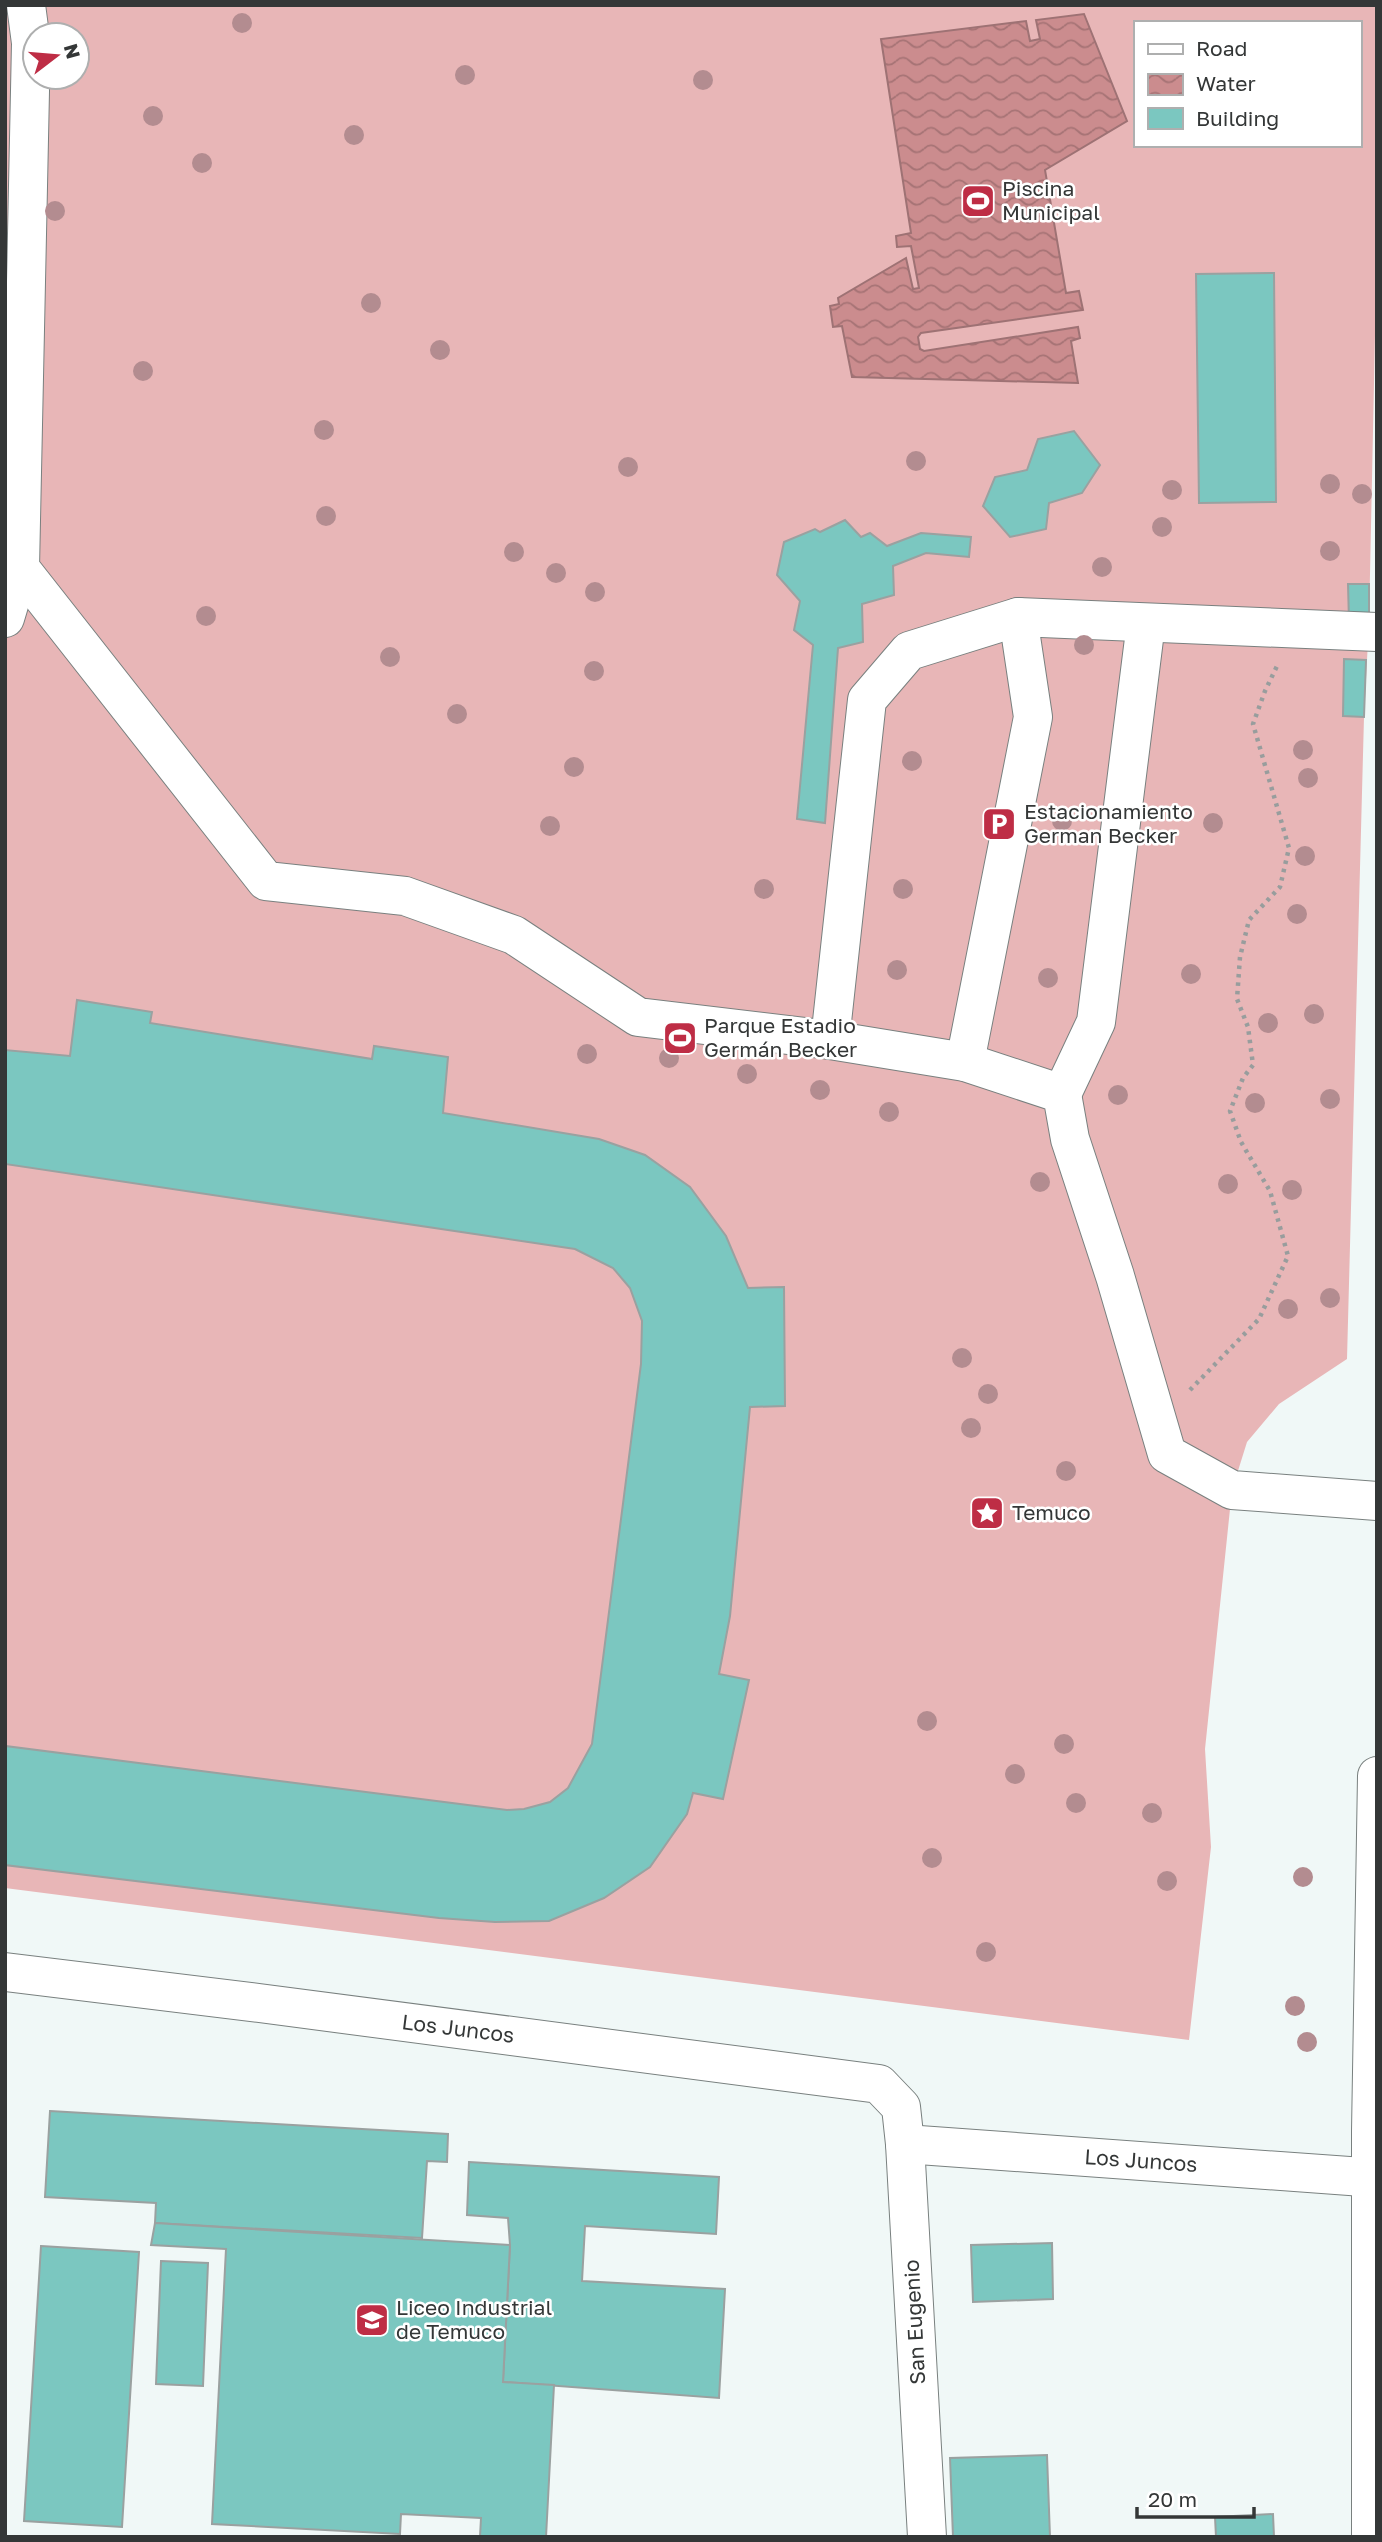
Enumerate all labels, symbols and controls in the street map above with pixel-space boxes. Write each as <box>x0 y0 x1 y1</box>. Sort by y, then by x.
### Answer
north arrow <box>21 21 91 91</box>
legend <box>1134 21 1361 147</box>
text: Road <box>1196 35 1247 61</box>
text: N <box>60 41 86 61</box>
text: Water <box>1196 70 1256 96</box>
text: Building <box>1196 105 1279 131</box>
place label: Piscina Municipal <box>1002 175 1100 225</box>
sports icon: Piscina Municipal <box>959 182 997 220</box>
place label: Estacionamiento German Becker <box>1024 798 1193 848</box>
parking icon: Estacionamiento German Becker <box>980 805 1018 843</box>
place label: Parque Estadio Germán Becker <box>704 1012 857 1062</box>
sports icon: Parque Estadio Germán Becker <box>661 1019 699 1057</box>
place icon: Temuco <box>968 1494 1006 1532</box>
place label: Temuco <box>1012 1499 1091 1525</box>
street label: Los Juncos <box>400 2008 516 2048</box>
street label: Los Juncos <box>1084 2143 1198 2177</box>
street label: San Eugenio <box>898 2259 930 2385</box>
place label: Liceo Industrial de Temuco <box>396 2294 552 2344</box>
school or university icon: Liceo Industrial de Temuco <box>353 2301 391 2339</box>
scale bar <box>1137 2476 1254 2520</box>
text: 20 m <box>1148 2486 1197 2512</box>

